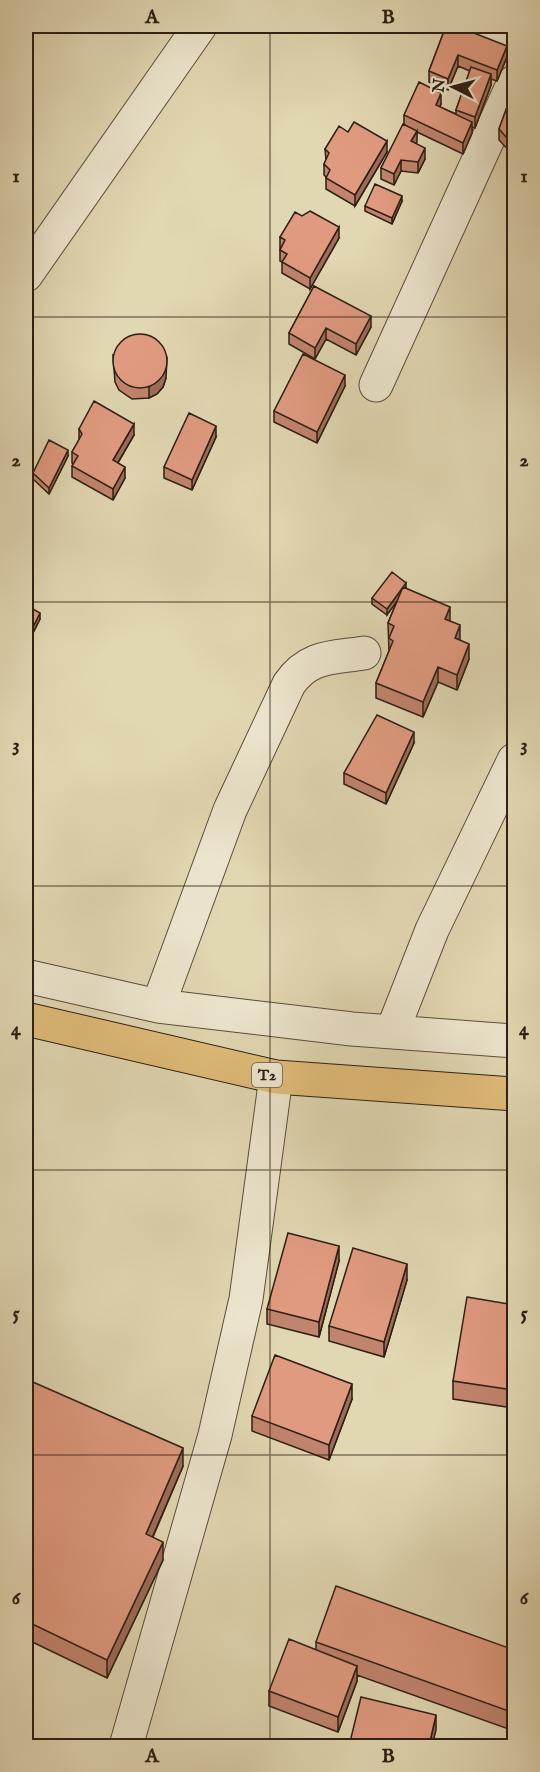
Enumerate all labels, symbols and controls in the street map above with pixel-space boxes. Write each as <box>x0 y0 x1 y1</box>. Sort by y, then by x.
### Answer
text: A <box>144 5 160 30</box>
text: B <box>381 5 395 30</box>
north arrow <box>423 57 483 117</box>
text: N <box>429 78 451 95</box>
text: 1 <box>12 164 20 189</box>
text: 1 <box>520 164 528 189</box>
text: 2 <box>11 448 21 473</box>
text: 2 <box>519 448 529 473</box>
text: 3 <box>12 733 20 758</box>
text: 3 <box>520 733 528 758</box>
text: 4 <box>11 1017 22 1042</box>
text: 4 <box>519 1017 530 1042</box>
road number: T2 <box>252 1063 282 1087</box>
text: 5 <box>12 1301 20 1326</box>
text: 5 <box>520 1301 528 1326</box>
text: 6 <box>12 1586 22 1611</box>
text: 6 <box>520 1586 530 1611</box>
text: A <box>144 1744 160 1769</box>
text: B <box>381 1744 395 1769</box>

